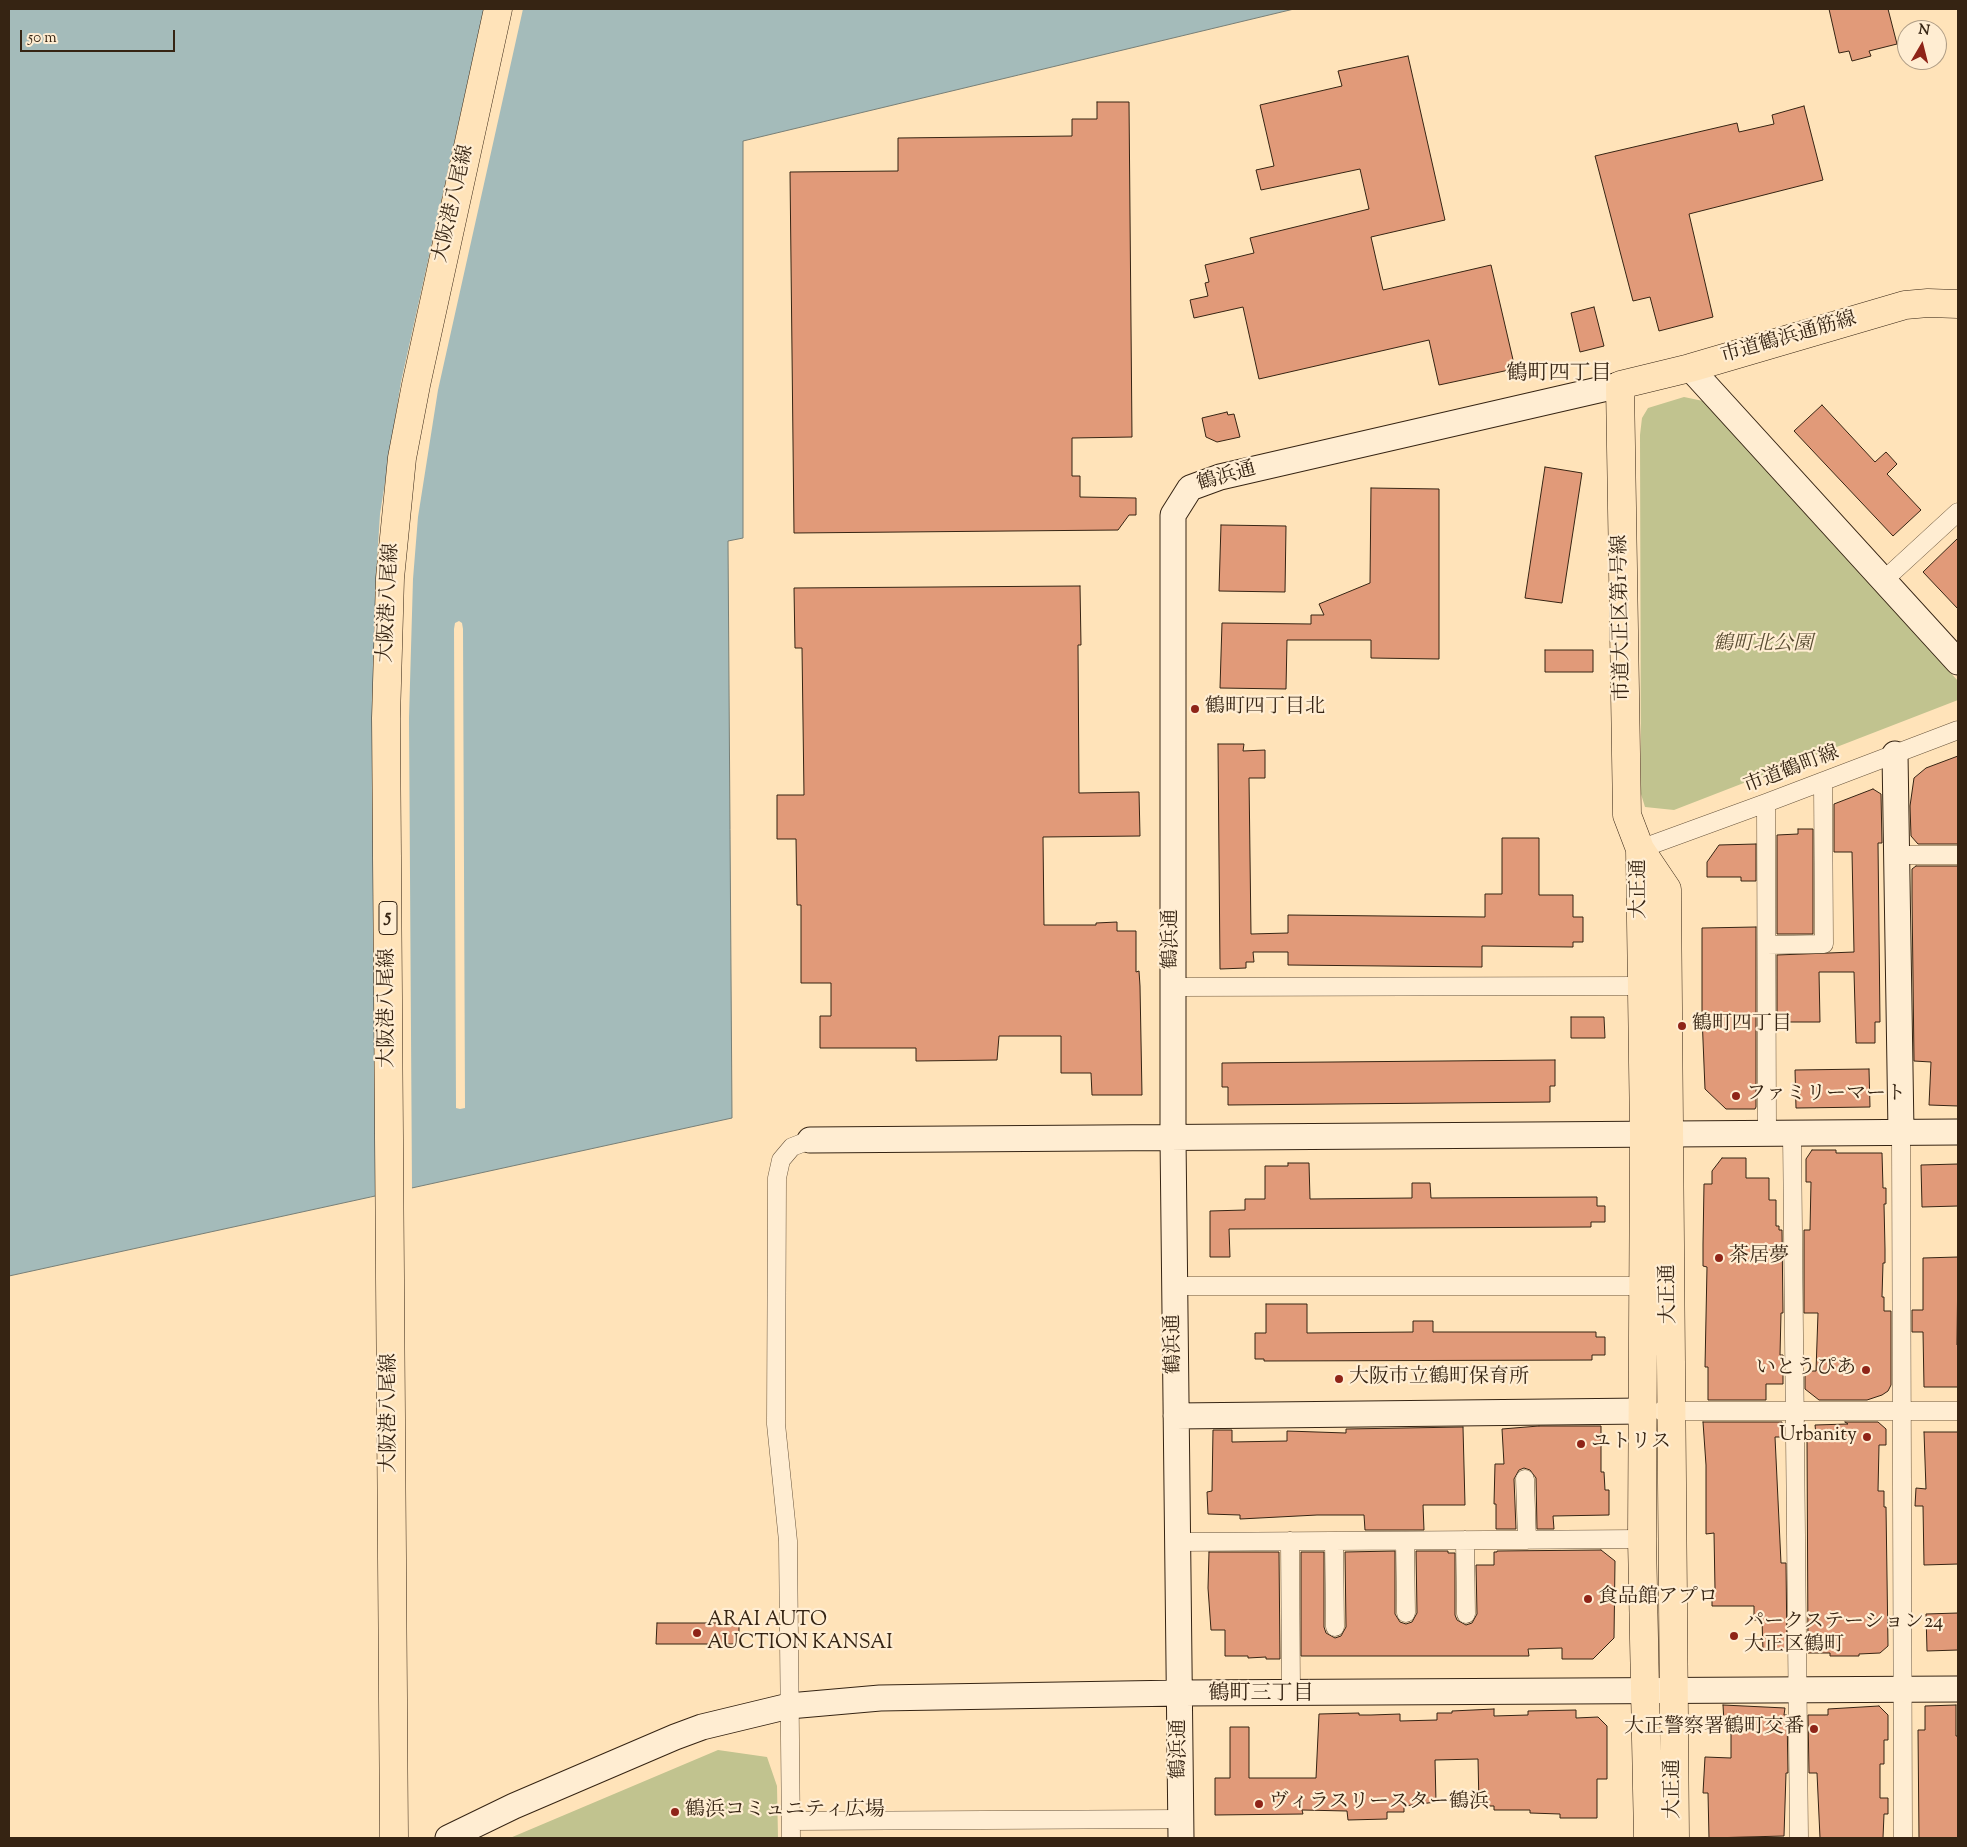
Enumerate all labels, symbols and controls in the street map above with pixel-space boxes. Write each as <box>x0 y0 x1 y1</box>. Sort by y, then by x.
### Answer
scale bar <box>22 20 178 52</box>
north arrow <box>1897 20 1947 70</box>
text: N <box>1917 20 1931 42</box>
text: 50 m <box>28 28 57 49</box>
street label: 大阪港八尾線 <box>430 143 480 265</box>
street label: 市道鶴浜通筋線 <box>1718 308 1860 370</box>
district label: 鶴町四丁目 <box>1507 362 1611 388</box>
street label: 鶴浜通 <box>1195 458 1259 498</box>
street label: 市道大正区第1号線 <box>1610 534 1636 702</box>
street label: 大阪港八尾線 <box>375 542 405 664</box>
park label: 鶴町北公園 <box>1713 634 1813 658</box>
place label: 鶴町四丁目北 <box>1205 697 1325 721</box>
marker: 鶴町四丁目北 <box>1189 703 1201 715</box>
street label: 市道鶴町線 <box>1741 742 1843 800</box>
street label: 大正通 <box>1629 859 1653 919</box>
road number: 5 <box>379 901 397 934</box>
street label: 鶴浜通 <box>1161 909 1185 969</box>
street label: 大阪港八尾線 <box>377 948 401 1068</box>
place label: 鶴町四丁目 <box>1692 1014 1792 1038</box>
marker: 鶴町四丁目 <box>1676 1020 1688 1032</box>
place label: ファミリーマート <box>1746 1084 1906 1108</box>
marker: ファミリーマート <box>1730 1090 1742 1102</box>
place label: 茶居夢 <box>1729 1246 1789 1270</box>
marker: 茶居夢 <box>1713 1252 1725 1264</box>
street label: 大正通 <box>1657 1264 1683 1324</box>
street label: 鶴浜通 <box>1162 1314 1188 1374</box>
street label: 大阪港八尾線 <box>379 1353 403 1473</box>
place label: いとうぴあ <box>1756 1358 1856 1382</box>
marker: いとうぴあ <box>1860 1364 1872 1376</box>
place label: 大阪市立鶴町保育所 <box>1349 1367 1529 1391</box>
marker: 大阪市立鶴町保育所 <box>1333 1373 1345 1385</box>
place label: Urbanity <box>1779 1425 1857 1449</box>
marker: Urbanity <box>1861 1431 1873 1443</box>
place label: ユトリス <box>1591 1432 1671 1456</box>
marker: ユトリス <box>1575 1438 1587 1450</box>
place label: 食品館アプロ <box>1598 1587 1718 1611</box>
marker: 食品館アプロ <box>1582 1593 1594 1605</box>
place label: ARAI AUTO AUCTION KANSAI <box>707 1610 893 1657</box>
place label: パークステーション24 大正区鶴町 <box>1744 1612 1943 1659</box>
marker: ARAI AUTO AUCTION KANSAI <box>691 1627 703 1639</box>
marker: パークステーション24 大正区鶴町 <box>1728 1630 1740 1642</box>
district label: 鶴町三丁目 <box>1209 1682 1313 1708</box>
place label: 大正警察署鶴町交番 <box>1624 1717 1804 1741</box>
street label: 鶴浜通 <box>1169 1719 1193 1779</box>
marker: 大正警察署鶴町交番 <box>1808 1723 1820 1735</box>
street label: 大正通 <box>1663 1759 1687 1819</box>
place label: ヴィラスリースター鶴浜 <box>1269 1792 1489 1816</box>
marker: ヴィラスリースター鶴浜 <box>1253 1798 1265 1810</box>
place label: 鶴浜コミュニティ広場 <box>685 1800 885 1824</box>
marker: 鶴浜コミュニティ広場 <box>669 1806 681 1818</box>

